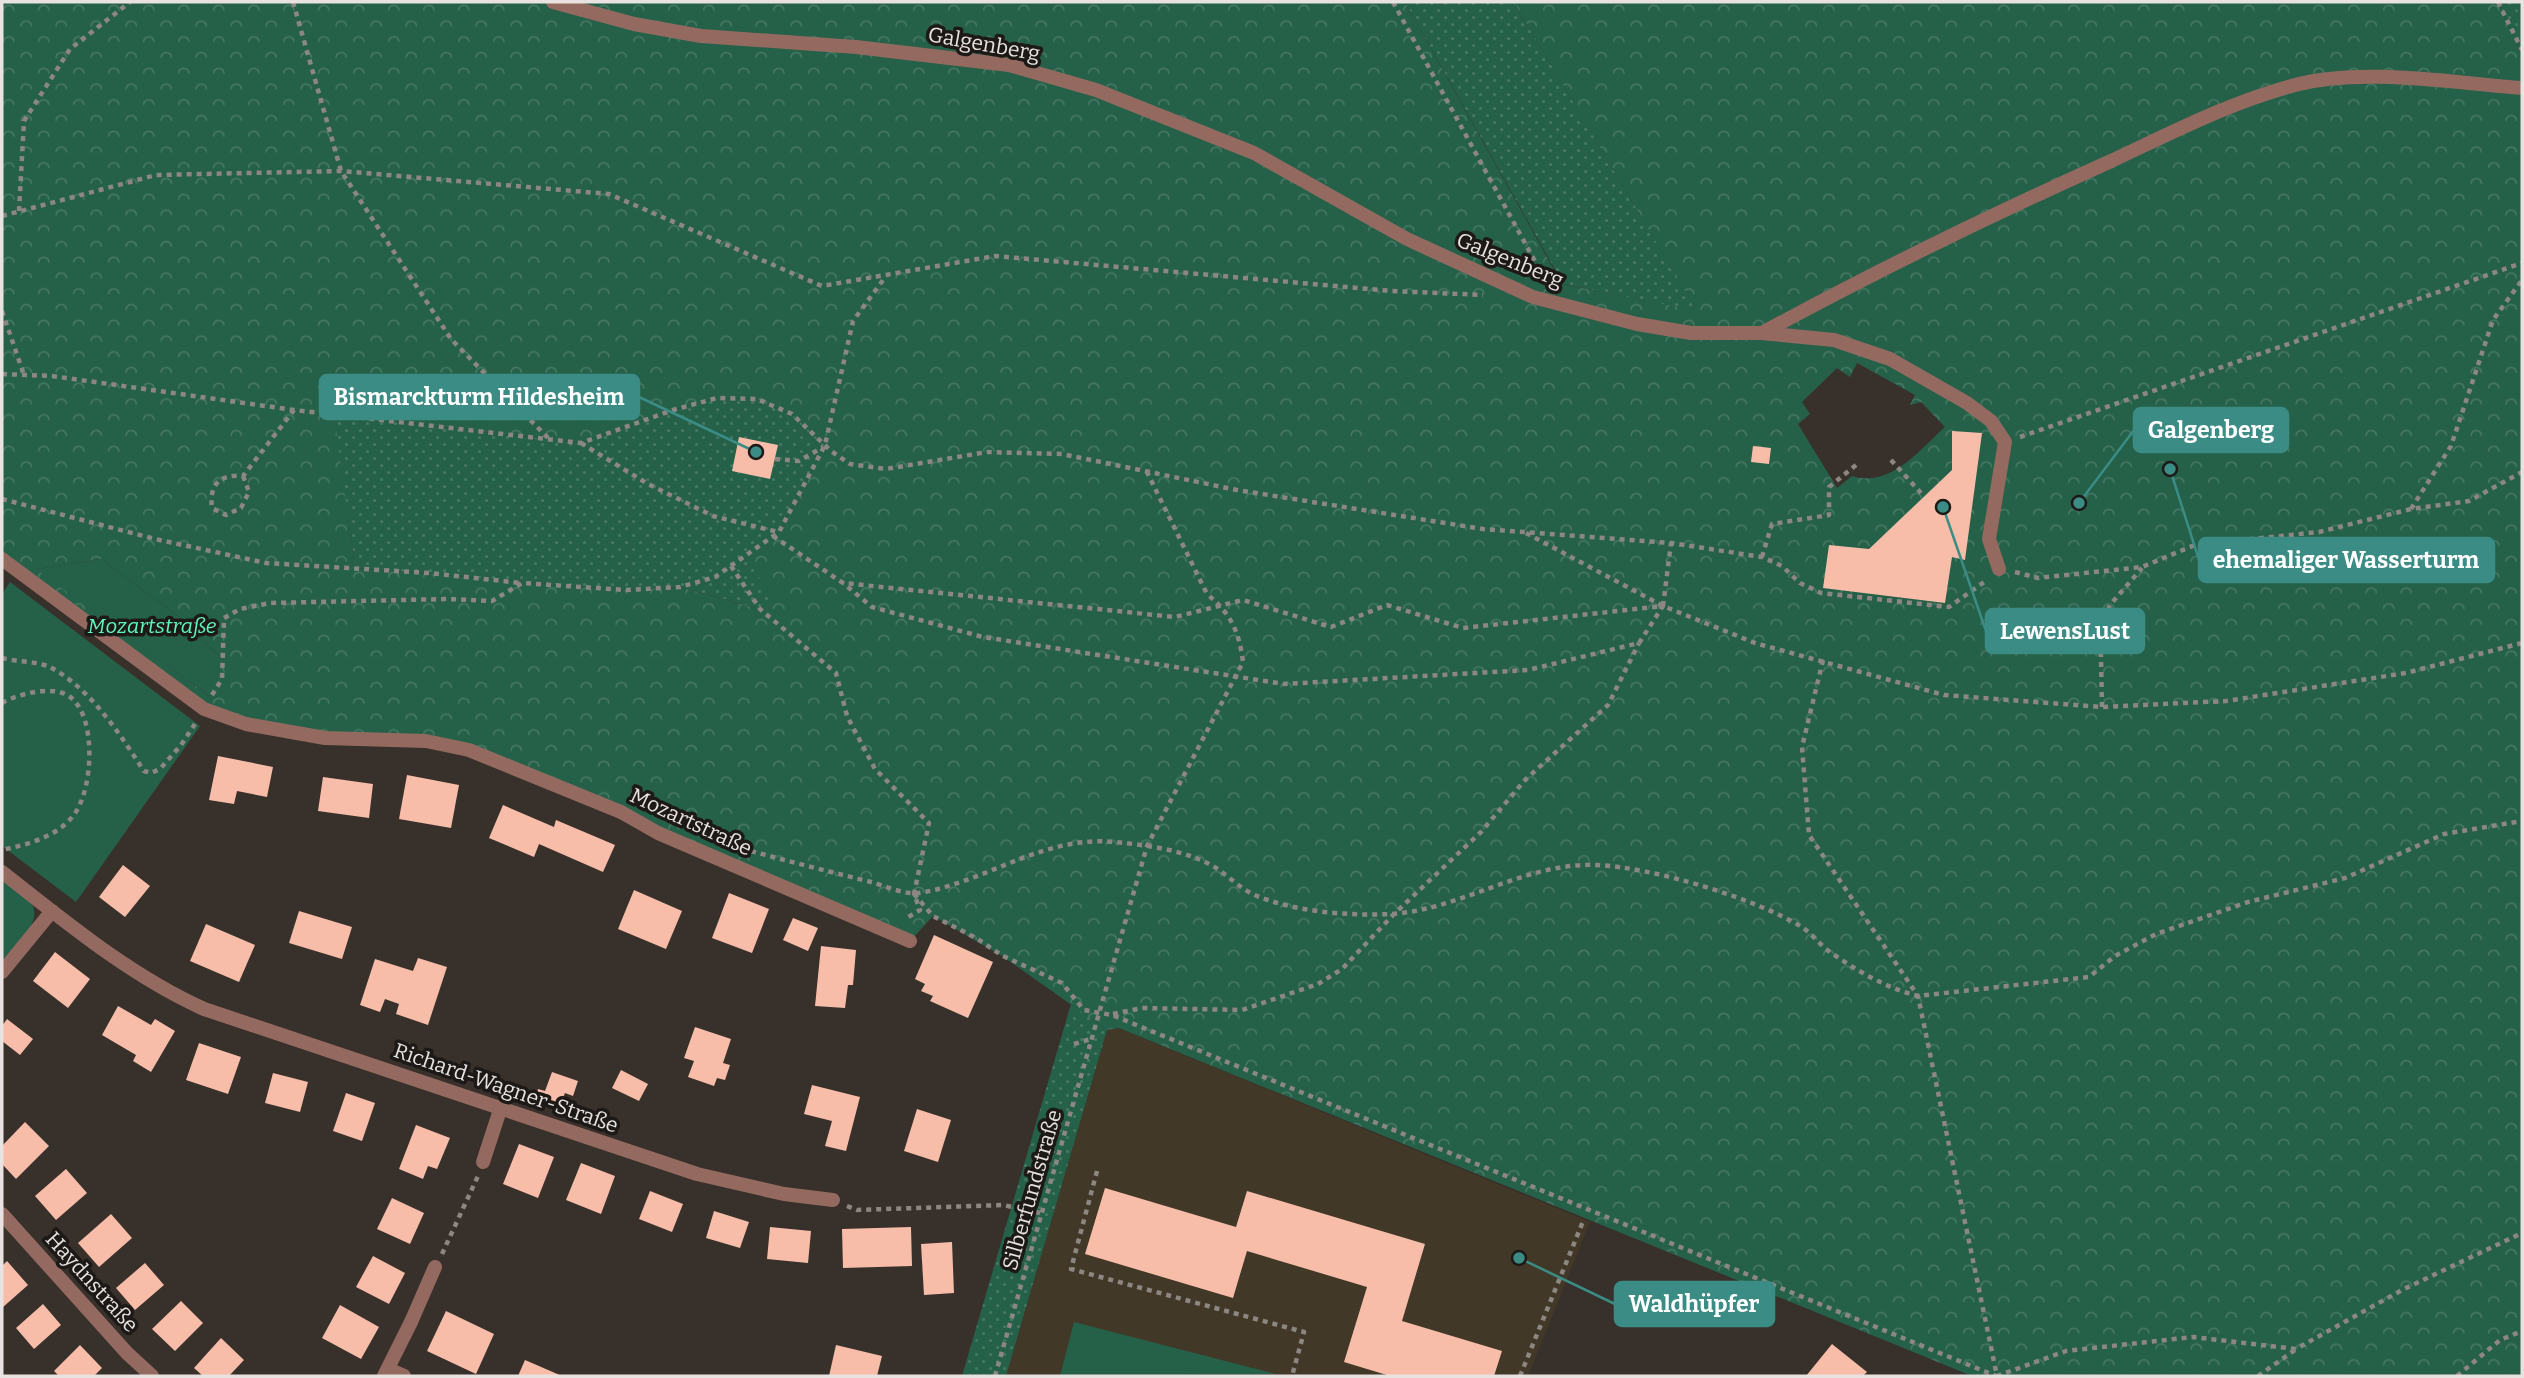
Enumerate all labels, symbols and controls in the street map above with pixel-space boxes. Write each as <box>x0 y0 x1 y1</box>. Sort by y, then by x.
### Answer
street label: Galgenberg <box>926 21 1042 67</box>
street label: Galgenberg <box>1453 227 1568 293</box>
callout: Bismarckturm Hildesheim <box>320 375 639 419</box>
text: Bismarckturm Hildesheim <box>334 383 624 411</box>
callout: Galgenberg <box>2134 408 2288 452</box>
text: Galgenberg <box>2148 416 2274 444</box>
callout: ehemaliger Wasserturm <box>2199 538 2494 582</box>
text: ehemaliger Wasserturm <box>2213 546 2479 574</box>
callout: LewensLust <box>1986 609 2144 653</box>
park label: Mozartstraße <box>88 613 217 639</box>
text: LewensLust <box>2000 617 2130 645</box>
street label: Mozartstraße <box>626 782 756 862</box>
street label: Richard-Wagner-Straße <box>390 1037 622 1139</box>
street label: Silberfundstraße <box>997 1107 1067 1273</box>
street label: Haydnstraße <box>40 1226 144 1338</box>
callout: Waldhüpfer <box>1615 1282 1774 1326</box>
text: Waldhüpfer <box>1629 1290 1760 1318</box>

